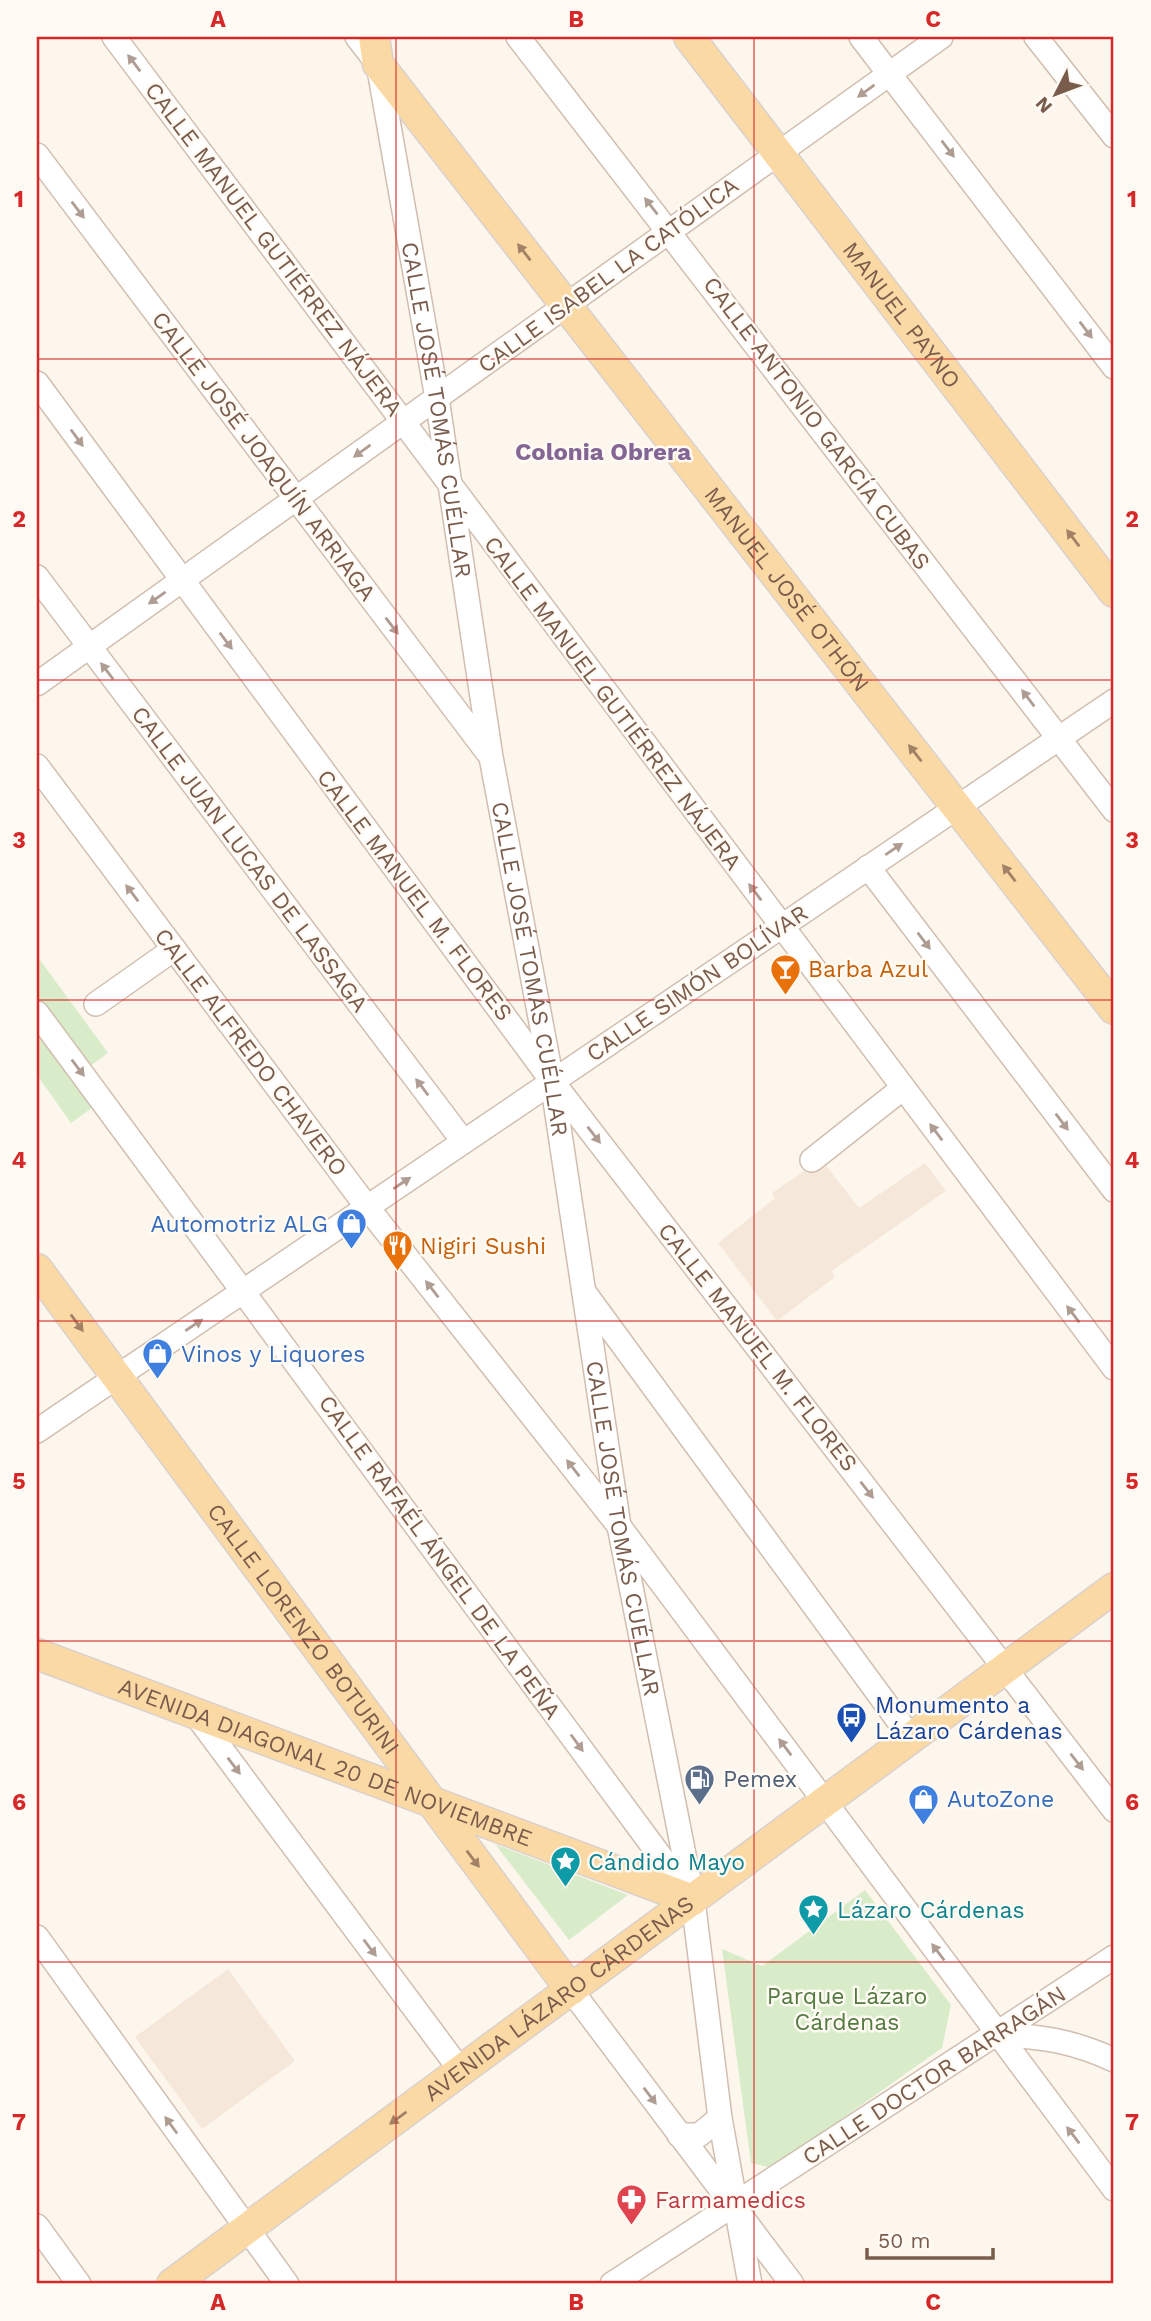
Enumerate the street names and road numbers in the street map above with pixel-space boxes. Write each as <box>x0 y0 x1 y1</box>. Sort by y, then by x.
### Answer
street label: CALLE MANUEL GUTIÉRREZ NÁJERA <box>139 77 408 421</box>
street label: CALLE ISABEL LA CATÓLICA <box>472 171 744 379</box>
street label: MANUEL PAYNO <box>837 237 966 394</box>
street label: CALLE JOSÉ TOMÁS CUÉLLAR <box>396 240 477 580</box>
street label: CALLE ANTONIO GARCÍA CUBAS <box>698 272 936 575</box>
street label: CALLE JOSÉ JOAQUÍN ARRIAGA <box>146 306 381 606</box>
street label: MANUEL JOSÉ OTHÓN <box>698 482 875 697</box>
street label: CALLE MANUEL GUTIÉRREZ NÁJERA <box>478 531 747 875</box>
street label: CALLE JUAN LUCAS DE LASSAGA <box>126 701 373 1017</box>
street label: CALLE MANUEL M. FLORES <box>311 764 518 1026</box>
street label: CALLE JOSÉ TOMÁS CUÉLLAR <box>486 799 573 1138</box>
street label: CALLE SIMÓN BOLÍVAR <box>581 898 813 1068</box>
street label: CALLE ALFREDO CHAVERO <box>149 923 353 1181</box>
street label: CALLE MANUEL M. FLORES <box>652 1218 863 1477</box>
street label: CALLE JOSÉ TOMÁS CUÉLLAR <box>580 1359 665 1698</box>
street label: CALLE RAFAÉL ÁNGEL DE LA PEÑA <box>313 1390 566 1725</box>
street label: CALLE LORENZO BOTURINI <box>202 1499 405 1760</box>
street label: AVENIDA DIAGONAL 20 DE NOVIEMBRE <box>115 1673 536 1852</box>
street label: AVENIDA LÁZARO CÁRDENAS <box>419 1890 699 2107</box>
street label: CALLE DOCTOR BARRAGÁN <box>798 1980 1071 2171</box>

